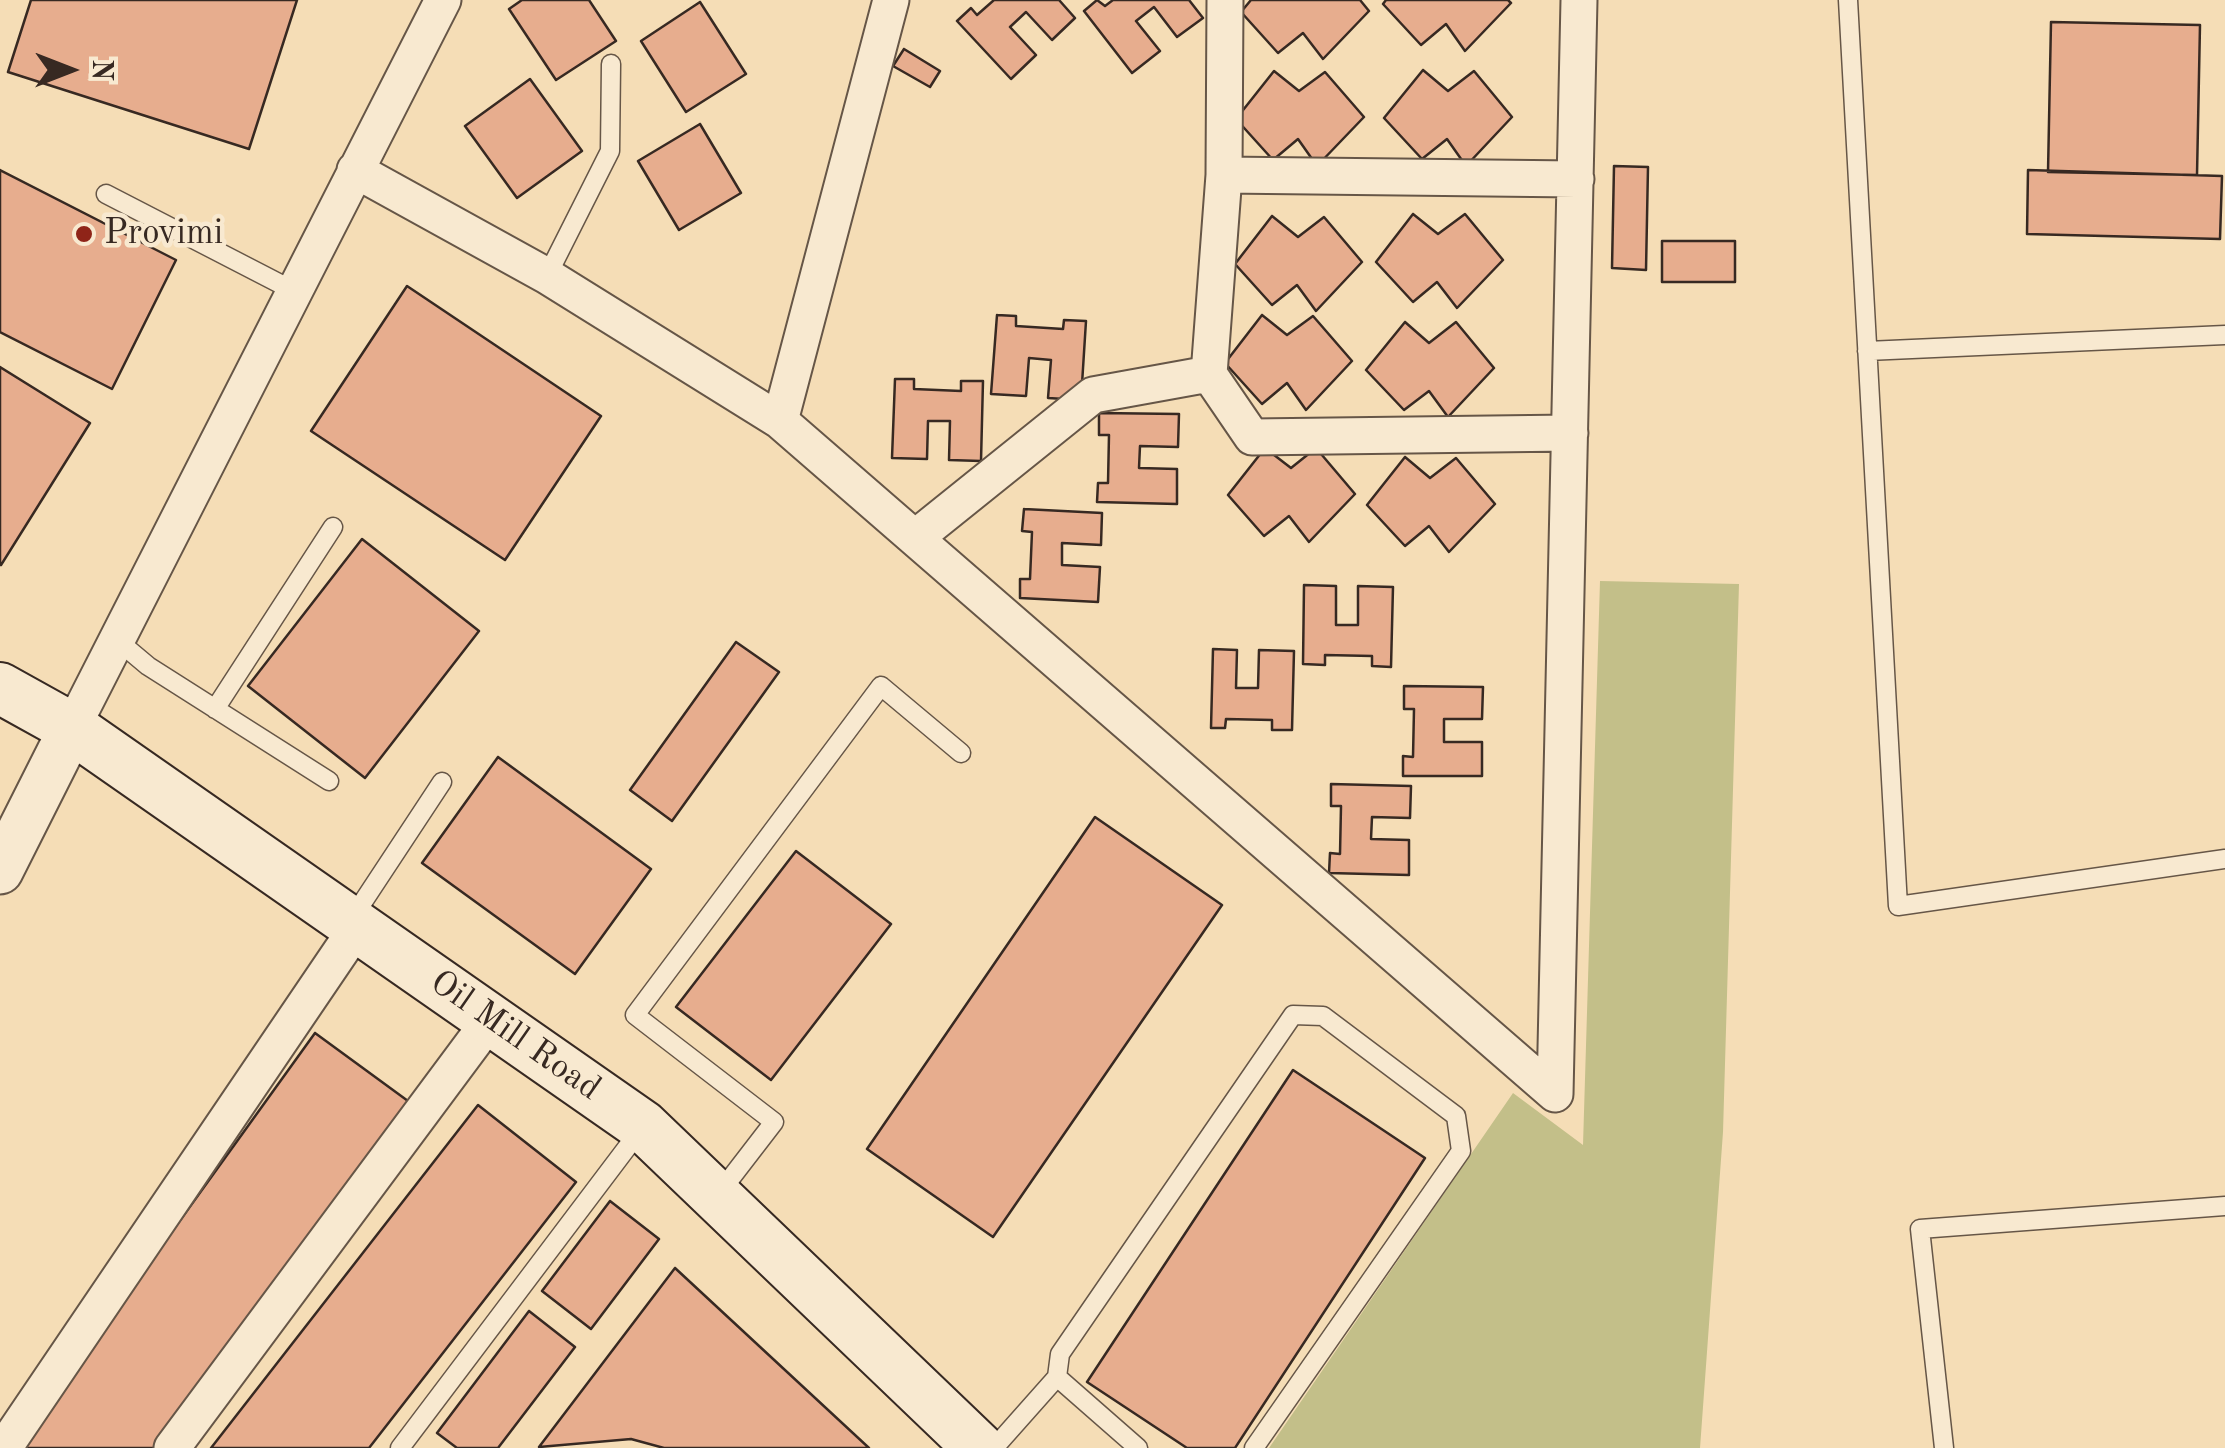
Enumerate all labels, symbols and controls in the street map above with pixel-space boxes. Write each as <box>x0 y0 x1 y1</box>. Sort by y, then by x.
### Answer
north arrow <box>20 20 120 120</box>
text: N <box>86 59 114 81</box>
place label: Provimi <box>104 213 223 255</box>
marker: Provimi <box>73 223 95 245</box>
street label: Oil Mill Road <box>422 962 608 1110</box>

